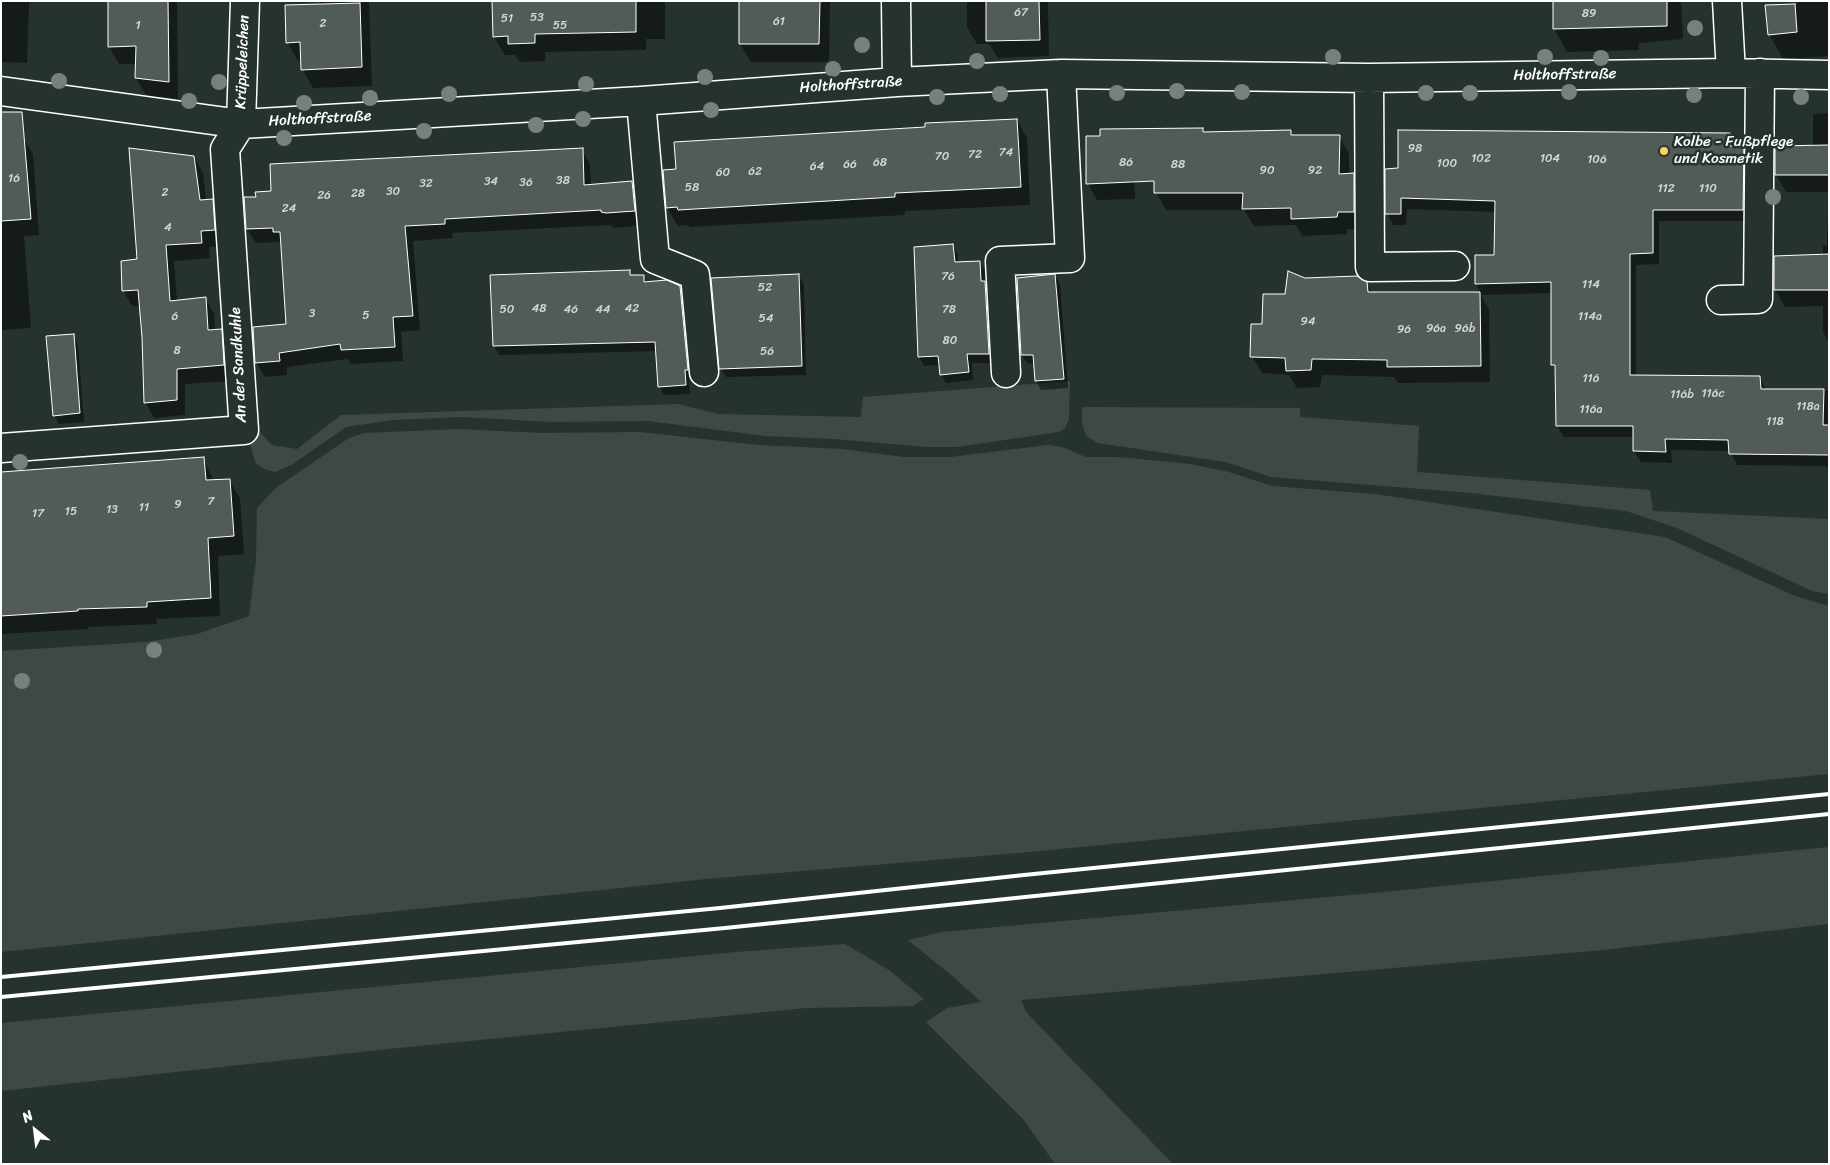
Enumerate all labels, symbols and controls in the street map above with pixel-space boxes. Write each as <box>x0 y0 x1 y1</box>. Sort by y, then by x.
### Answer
house number: 67 <box>1014 6 1028 20</box>
house number: 89 <box>1582 7 1596 21</box>
house number: 53 <box>530 11 544 25</box>
house number: 51 <box>501 12 513 26</box>
street label: Krüppeleichen <box>232 15 254 109</box>
house number: 61 <box>773 15 785 29</box>
house number: 2 <box>320 17 326 31</box>
house number: 1 <box>135 19 141 33</box>
house number: 55 <box>553 19 567 33</box>
street label: Holthoffstraße <box>1513 65 1617 85</box>
street label: Holthoffstraße <box>799 72 903 98</box>
street label: Holthoffstraße <box>268 107 372 131</box>
place label: Kolbe - Fußpflege und Kosmetik <box>1674 133 1793 168</box>
house number: 98 <box>1408 142 1422 156</box>
marker: Kolbe - Fußpflege und Kosmetik <box>1658 145 1670 157</box>
house number: 74 <box>999 146 1013 160</box>
house number: 72 <box>968 148 982 162</box>
house number: 70 <box>935 150 949 164</box>
house number: 102 <box>1471 152 1491 166</box>
house number: 104 <box>1540 152 1560 166</box>
house number: 106 <box>1587 153 1607 167</box>
house number: 68 <box>873 156 887 170</box>
house number: 86 <box>1119 156 1133 170</box>
house number: 100 <box>1437 157 1457 171</box>
house number: 66 <box>843 158 857 172</box>
house number: 88 <box>1171 158 1185 172</box>
house number: 64 <box>810 160 824 174</box>
house number: 90 <box>1260 164 1274 178</box>
house number: 92 <box>1308 164 1322 178</box>
house number: 62 <box>748 165 762 179</box>
house number: 60 <box>716 166 730 180</box>
house number: 16 <box>8 172 20 186</box>
house number: 38 <box>556 174 570 188</box>
house number: 34 <box>484 175 498 189</box>
house number: 36 <box>519 176 533 190</box>
house number: 32 <box>419 177 433 191</box>
house number: 58 <box>685 181 699 195</box>
house number: 112 <box>1657 182 1675 196</box>
house number: 110 <box>1699 182 1717 196</box>
house number: 30 <box>386 185 400 199</box>
house number: 2 <box>162 186 168 200</box>
house number: 28 <box>351 187 365 201</box>
house number: 26 <box>317 189 331 203</box>
house number: 24 <box>282 202 296 216</box>
house number: 4 <box>164 221 172 235</box>
house number: 76 <box>941 270 955 284</box>
house number: 114 <box>1582 278 1600 292</box>
house number: 52 <box>758 281 772 295</box>
house number: 48 <box>532 302 546 316</box>
house number: 42 <box>625 302 639 316</box>
house number: 50 <box>500 303 514 317</box>
house number: 46 <box>564 303 578 317</box>
house number: 44 <box>596 303 610 317</box>
house number: 78 <box>942 303 956 317</box>
street label: An der Sandkuhle <box>227 307 251 423</box>
house number: 3 <box>309 307 315 321</box>
house number: 5 <box>362 309 370 323</box>
house number: 6 <box>172 310 178 324</box>
house number: 114a <box>1578 310 1602 324</box>
house number: 54 <box>759 312 773 326</box>
house number: 94 <box>1301 315 1315 329</box>
house number: 96a <box>1426 322 1446 336</box>
house number: 96b <box>1455 322 1475 336</box>
house number: 96 <box>1397 323 1411 337</box>
house number: 80 <box>943 334 957 348</box>
house number: 8 <box>173 344 181 358</box>
house number: 56 <box>760 345 774 359</box>
house number: 116 <box>1582 372 1600 386</box>
house number: 116c <box>1701 387 1725 401</box>
house number: 116b <box>1670 388 1694 402</box>
house number: 118a <box>1796 400 1820 414</box>
house number: 116a <box>1579 403 1603 417</box>
house number: 118 <box>1766 415 1784 429</box>
house number: 7 <box>208 495 214 509</box>
house number: 9 <box>174 498 182 512</box>
house number: 11 <box>139 501 149 515</box>
house number: 13 <box>106 503 118 517</box>
house number: 15 <box>65 505 77 519</box>
house number: 17 <box>32 507 44 521</box>
text: N <box>17 1103 38 1130</box>
north arrow <box>10 1105 60 1155</box>

